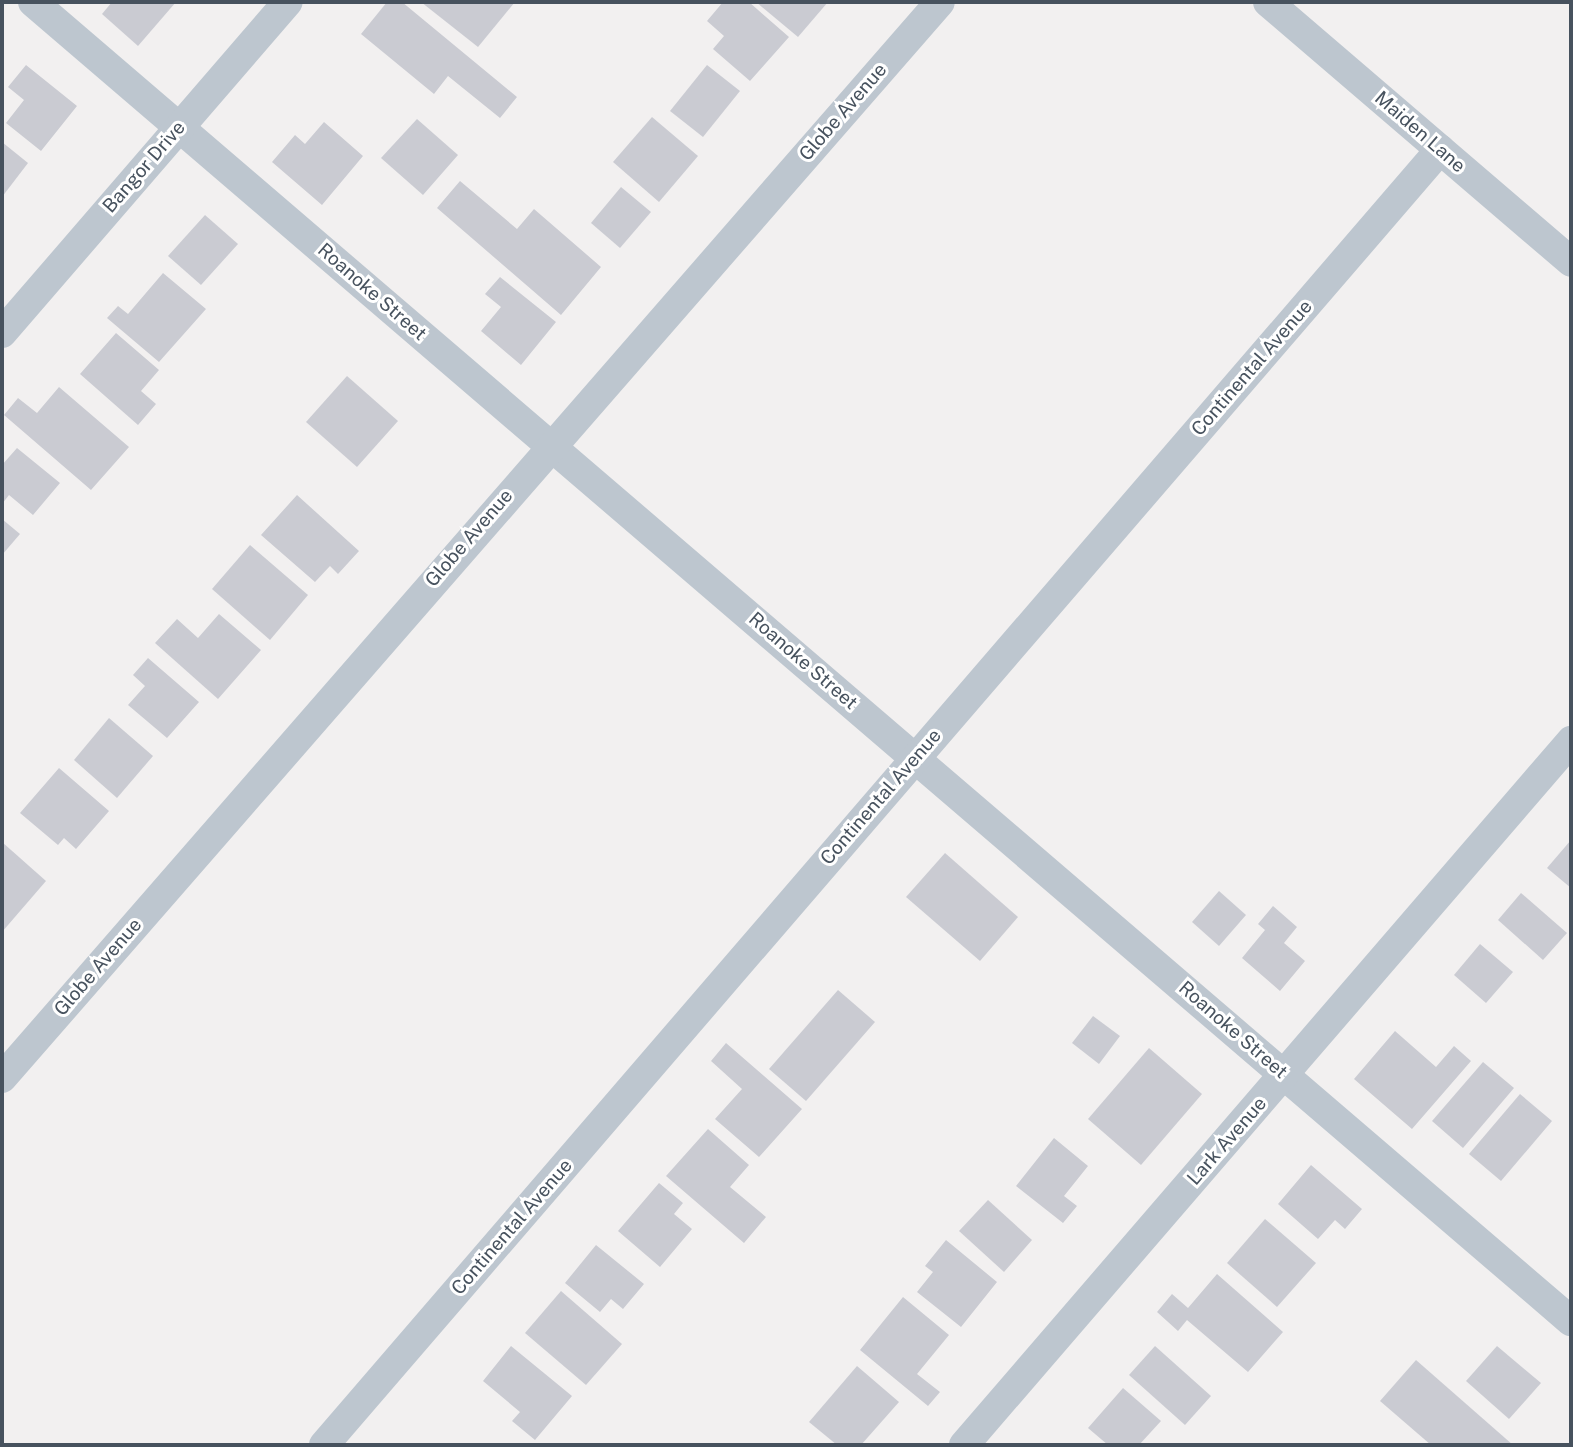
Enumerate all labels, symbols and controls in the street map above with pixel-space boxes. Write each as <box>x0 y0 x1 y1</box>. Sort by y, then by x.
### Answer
street label: Globe Avenue <box>794 59 892 165</box>
street label: Maiden Lane <box>1370 86 1470 178</box>
street label: Bangor Drive <box>98 117 190 217</box>
street label: Roanoke Street <box>313 239 431 345</box>
street label: Continental Avenue <box>1187 295 1317 441</box>
street label: Globe Avenue <box>420 485 518 591</box>
street label: Roanoke Street <box>744 608 862 714</box>
street label: Continental Avenue <box>816 724 946 870</box>
street label: Globe Avenue <box>49 914 147 1020</box>
street label: Roanoke Street <box>1174 977 1292 1083</box>
street label: Lark Avenue <box>1183 1092 1271 1190</box>
street label: Continental Avenue <box>447 1154 577 1300</box>

